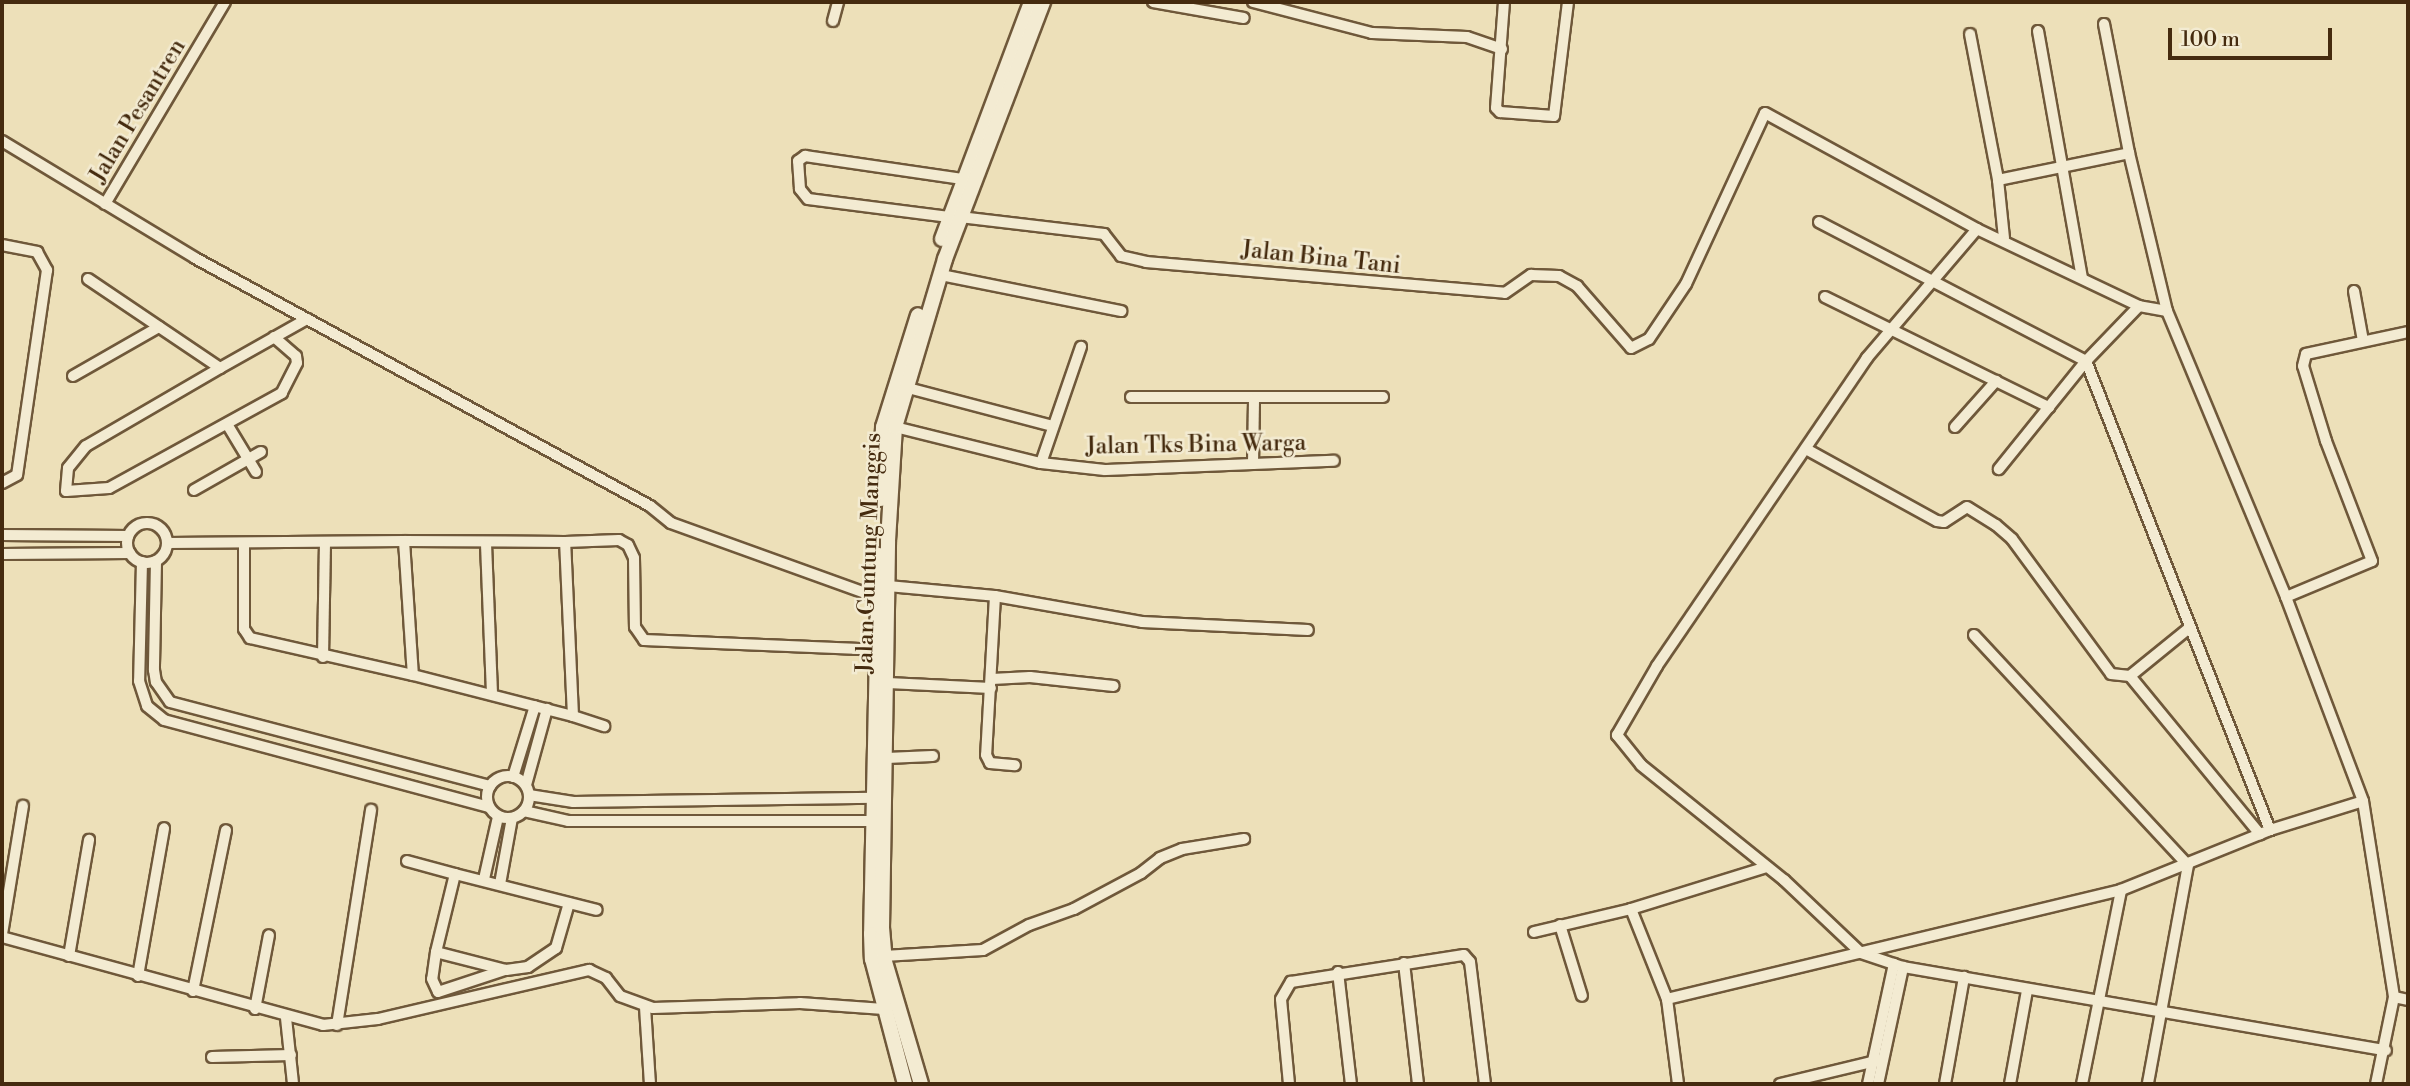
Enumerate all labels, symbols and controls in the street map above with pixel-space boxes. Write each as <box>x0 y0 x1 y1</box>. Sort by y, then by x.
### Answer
scale bar <box>2172 14 2336 58</box>
text: 100 m <box>2181 27 2240 53</box>
street label: Jalan Pesantren <box>84 34 192 188</box>
street label: Jalan Bina Tani <box>1240 236 1402 280</box>
street label: Jalan Tks Bina Warga <box>1086 429 1306 461</box>
street label: Jalan Guntung Manggis <box>851 432 887 674</box>

